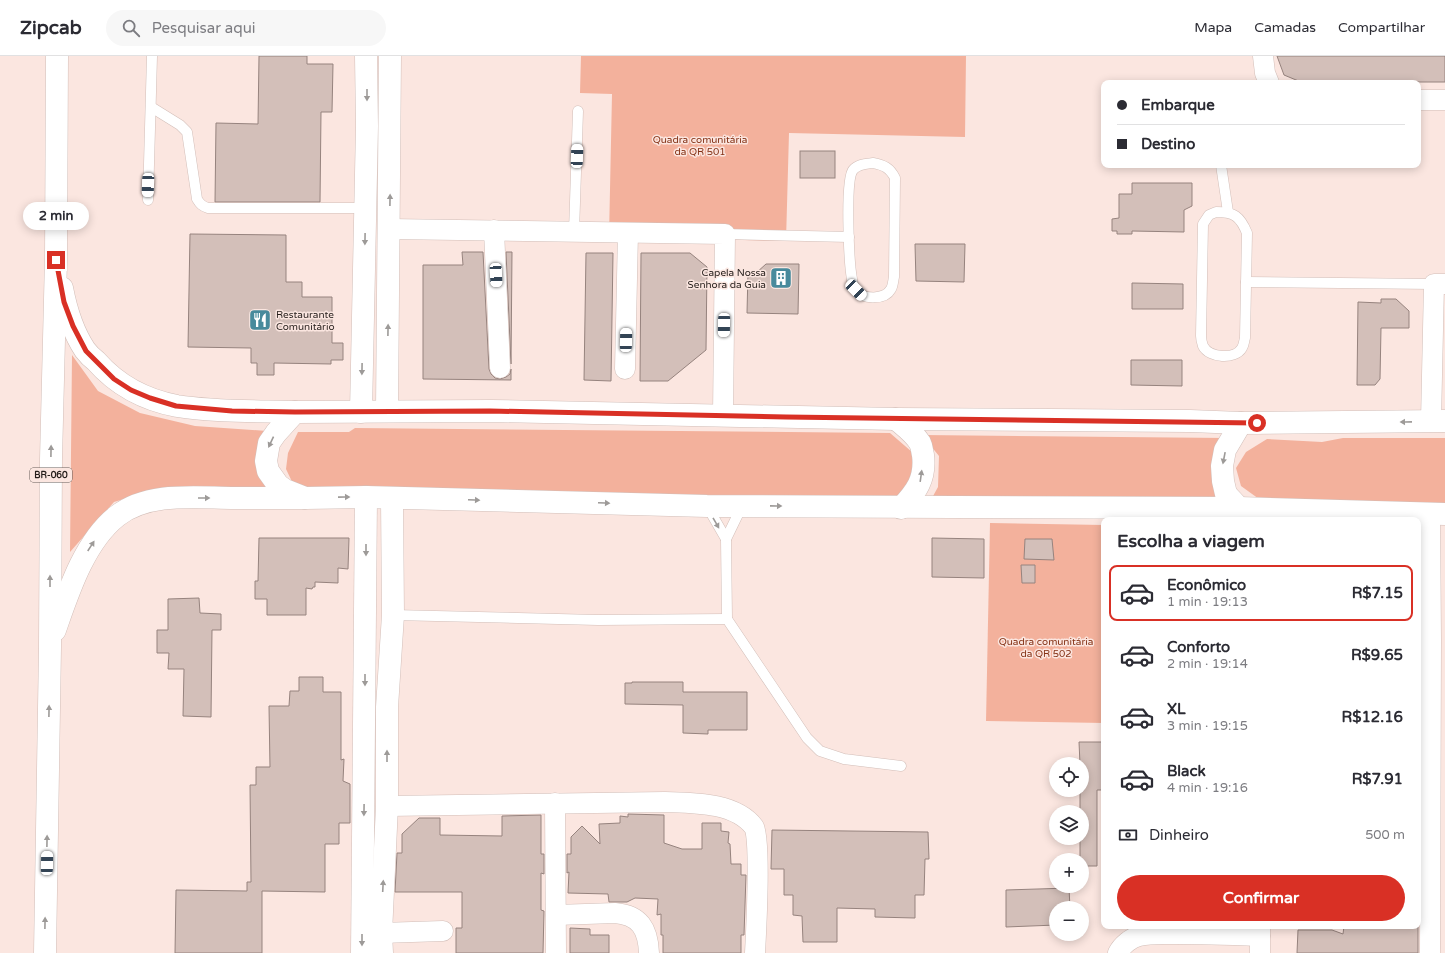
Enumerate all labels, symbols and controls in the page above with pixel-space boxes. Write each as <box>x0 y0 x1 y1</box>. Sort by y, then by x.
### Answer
search box <box>106 10 386 46</box>
text: Zipcab <box>20 17 82 39</box>
icon: search <box>120 17 142 39</box>
text: Pesquisar aqui <box>152 19 256 37</box>
text: Mapa <box>1194 19 1232 36</box>
text: Camadas <box>1254 19 1316 36</box>
text: Compartilhar <box>1338 19 1425 36</box>
one-way arrow <box>364 89 370 102</box>
text: Embarque <box>1141 96 1215 114</box>
park label: Quadra comunitária da QR 501 <box>653 134 747 158</box>
text: Destino <box>1141 135 1195 153</box>
car <box>571 144 583 168</box>
car <box>142 173 154 197</box>
one-way arrow <box>387 193 393 206</box>
callout: 2 min <box>23 202 89 230</box>
text: 2 min <box>39 208 73 224</box>
one-way arrow <box>361 233 368 245</box>
route end <box>47 251 65 269</box>
car <box>489 263 503 287</box>
building icon: Capela Nossa Senhora da Guia <box>768 265 794 291</box>
place label: Capela Nossa Senhora da Guia <box>688 267 766 291</box>
car <box>843 277 869 303</box>
restaurant icon: Restaurante Comunitário <box>247 307 273 333</box>
place label: Restaurante Comunitário <box>276 309 335 333</box>
car <box>718 313 730 337</box>
one-way arrow <box>385 323 391 336</box>
car <box>620 328 632 352</box>
one-way arrow <box>359 363 365 376</box>
route start <box>1248 414 1266 432</box>
one-way arrow <box>1400 418 1412 425</box>
one-way arrow <box>268 437 274 448</box>
one-way arrow <box>48 444 54 457</box>
one-way arrow <box>1220 452 1226 464</box>
road number: BR-060 <box>30 468 72 482</box>
one-way arrow <box>918 470 924 482</box>
one-way arrow <box>338 494 351 500</box>
one-way arrow <box>198 495 211 501</box>
one-way arrow <box>468 497 481 503</box>
one-way arrow <box>598 500 610 507</box>
one-way arrow <box>770 503 783 509</box>
one-way arrow <box>713 517 720 529</box>
text: Escolha a viagem <box>1117 530 1265 552</box>
one-way arrow <box>88 541 95 552</box>
one-way arrow <box>363 544 369 557</box>
one-way arrow <box>47 574 53 587</box>
icon: car <box>1119 575 1155 611</box>
text: Econômico <box>1167 576 1246 594</box>
text: R$7.15 <box>1352 584 1403 602</box>
text: 1 min · 19:13 <box>1167 594 1248 610</box>
park label: Quadra comunitária da QR 502 <box>999 636 1093 660</box>
icon: car <box>1119 637 1155 673</box>
text: Conforto <box>1167 638 1230 656</box>
text: R$9.65 <box>1351 646 1403 664</box>
text: 2 min · 19:14 <box>1167 656 1248 672</box>
one-way arrow <box>362 674 368 687</box>
icon: car <box>1119 699 1155 735</box>
text: XL <box>1167 700 1186 718</box>
one-way arrow <box>46 704 52 717</box>
text: R$12.16 <box>1341 708 1403 726</box>
text: 3 min · 19:15 <box>1167 718 1248 734</box>
one-way arrow <box>384 749 390 762</box>
map controls <box>1049 757 1089 941</box>
button: locate <box>1049 757 1089 797</box>
icon: car <box>1119 761 1155 797</box>
text: Black <box>1167 762 1206 780</box>
text: R$7.91 <box>1352 770 1403 788</box>
text: 4 min · 19:16 <box>1167 780 1248 796</box>
one-way arrow <box>361 804 367 817</box>
button: layers <box>1049 805 1089 845</box>
icon: cash <box>1117 824 1139 846</box>
text: Dinheiro <box>1149 826 1209 844</box>
text: 500 m <box>1365 827 1405 843</box>
one-way arrow <box>44 834 50 847</box>
car <box>41 851 53 875</box>
button: + <box>1049 853 1089 893</box>
button: Confirmar <box>1117 875 1405 921</box>
one-way arrow <box>380 879 386 892</box>
button: − <box>1049 901 1089 941</box>
one-way arrow <box>42 917 49 929</box>
one-way arrow <box>359 934 365 947</box>

